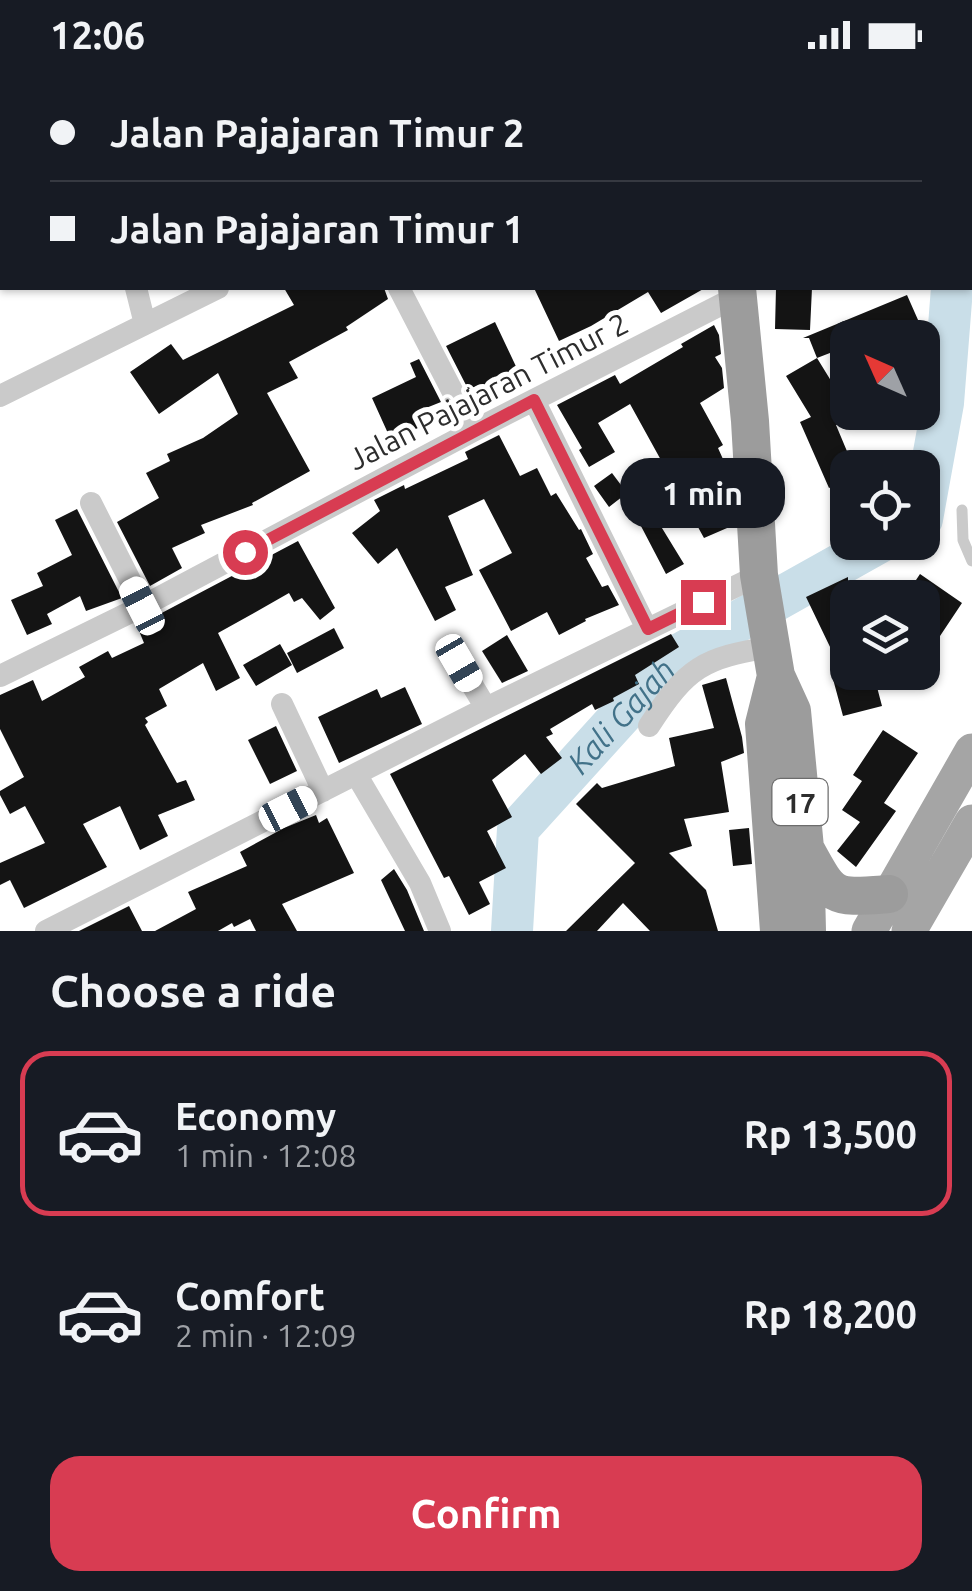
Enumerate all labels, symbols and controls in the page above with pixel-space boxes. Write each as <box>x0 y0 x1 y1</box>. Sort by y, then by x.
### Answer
text: 12:06 <box>50 14 145 56</box>
text: Jalan Pajajaran Timur 2 <box>110 112 525 154</box>
text: Jalan Pajajaran Timur 1 <box>110 208 525 250</box>
street label: Jalan Pajajaran Timur 2 <box>342 306 634 476</box>
north arrow <box>830 320 940 430</box>
map controls <box>830 320 940 690</box>
button: locate <box>830 450 940 560</box>
callout: 1 min <box>620 457 786 527</box>
text: 1 min <box>662 475 743 511</box>
route start <box>223 530 268 575</box>
car <box>115 572 169 640</box>
route end <box>681 580 726 625</box>
button: layers <box>830 580 940 690</box>
car <box>431 630 487 696</box>
water label: Kali Gajah <box>560 651 682 780</box>
road number: 17 <box>772 779 828 825</box>
car <box>254 782 322 836</box>
text: Choose a ride <box>50 965 336 1016</box>
icon: car <box>55 1089 145 1179</box>
text: Economy <box>175 1095 336 1137</box>
text: Rp 13,500 <box>744 1113 917 1155</box>
text: 1 min · 12:08 <box>175 1137 357 1173</box>
icon: car <box>55 1269 145 1359</box>
text: Comfort <box>175 1275 325 1317</box>
text: Rp 18,200 <box>744 1293 917 1335</box>
text: 2 min · 12:09 <box>175 1317 357 1353</box>
button: Confirm <box>50 1456 922 1571</box>

